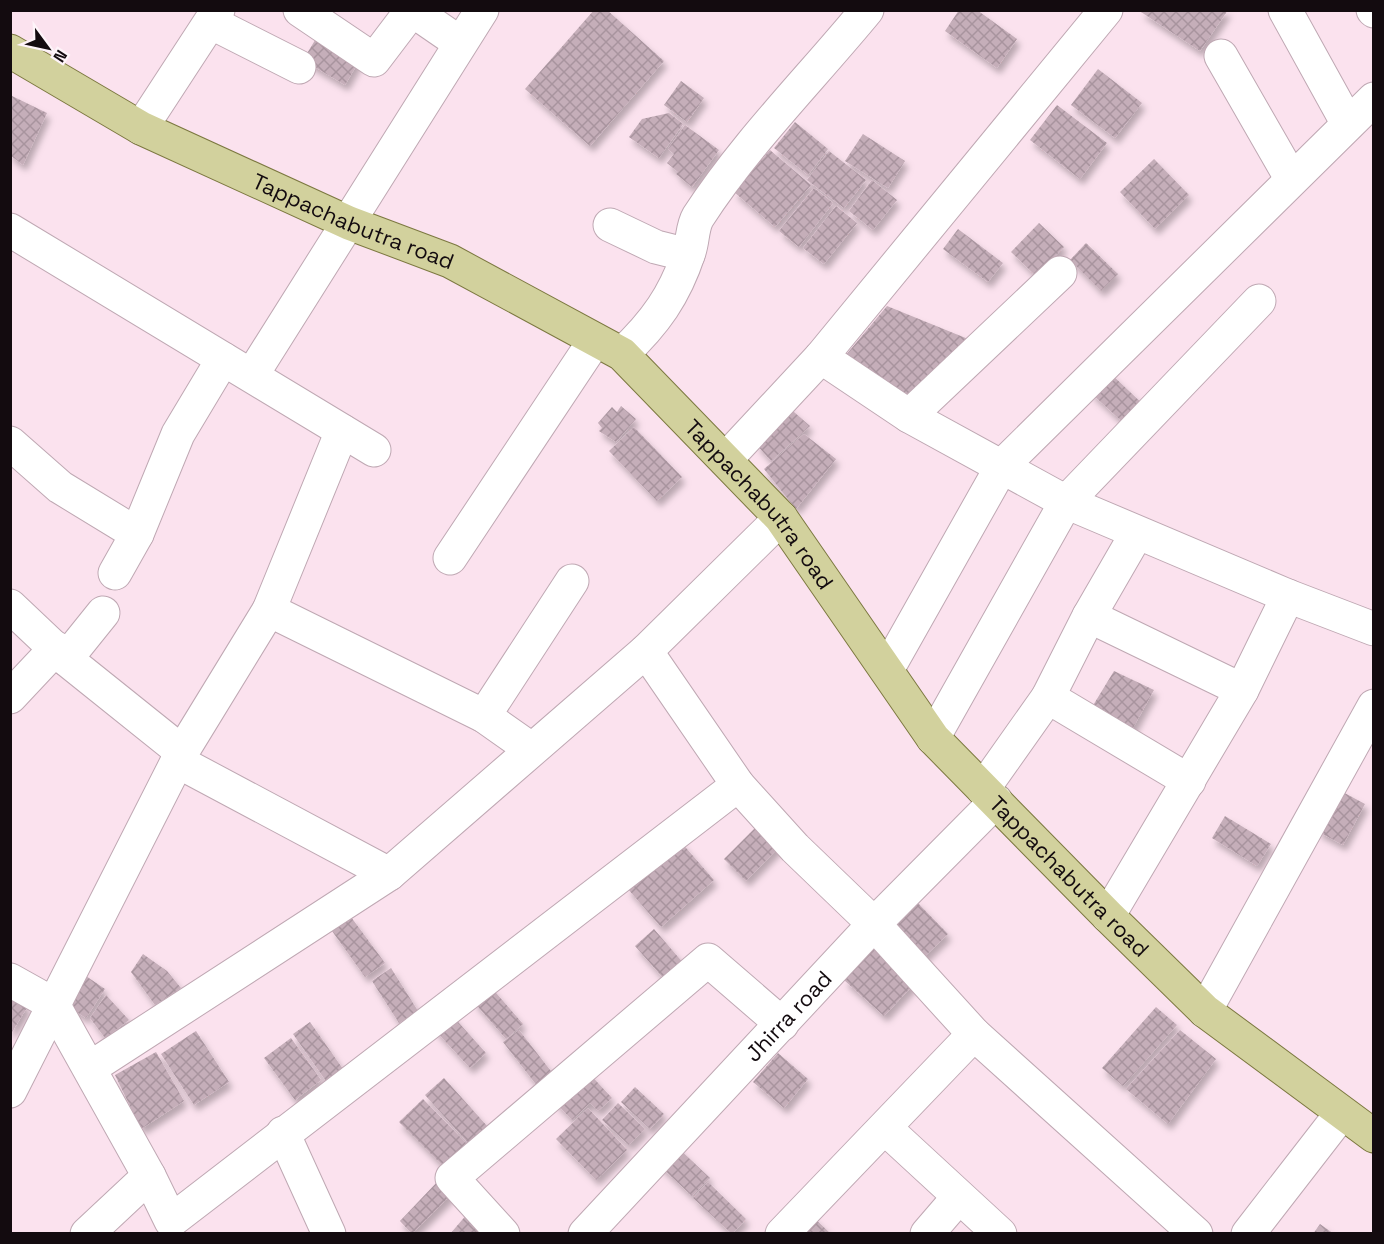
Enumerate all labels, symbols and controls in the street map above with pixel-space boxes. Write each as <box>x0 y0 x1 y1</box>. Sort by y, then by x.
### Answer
north arrow <box>18 18 78 78</box>
text: N <box>48 46 72 66</box>
street label: Tappachabutra road <box>248 167 458 275</box>
street label: Tappachabutra road <box>679 413 840 595</box>
street label: Tappachabutra road <box>983 790 1155 963</box>
street label: Jhirra road <box>739 965 838 1067</box>

